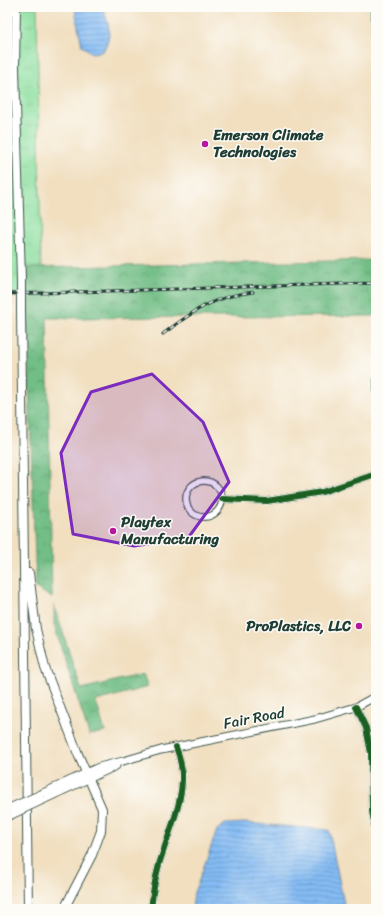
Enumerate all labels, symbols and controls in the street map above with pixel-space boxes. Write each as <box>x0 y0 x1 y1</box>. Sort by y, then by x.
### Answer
place label: Emerson Climate Technologies <box>213 122 324 165</box>
marker: Emerson Climate Technologies <box>200 139 210 149</box>
place label: Playtex Manufacturing <box>120 509 219 552</box>
marker: Playtex Manufacturing <box>108 526 118 536</box>
place label: ProPlastics, LLC <box>246 613 351 639</box>
marker: ProPlastics, LLC <box>354 621 364 631</box>
street label: Fair Road <box>221 699 288 737</box>

